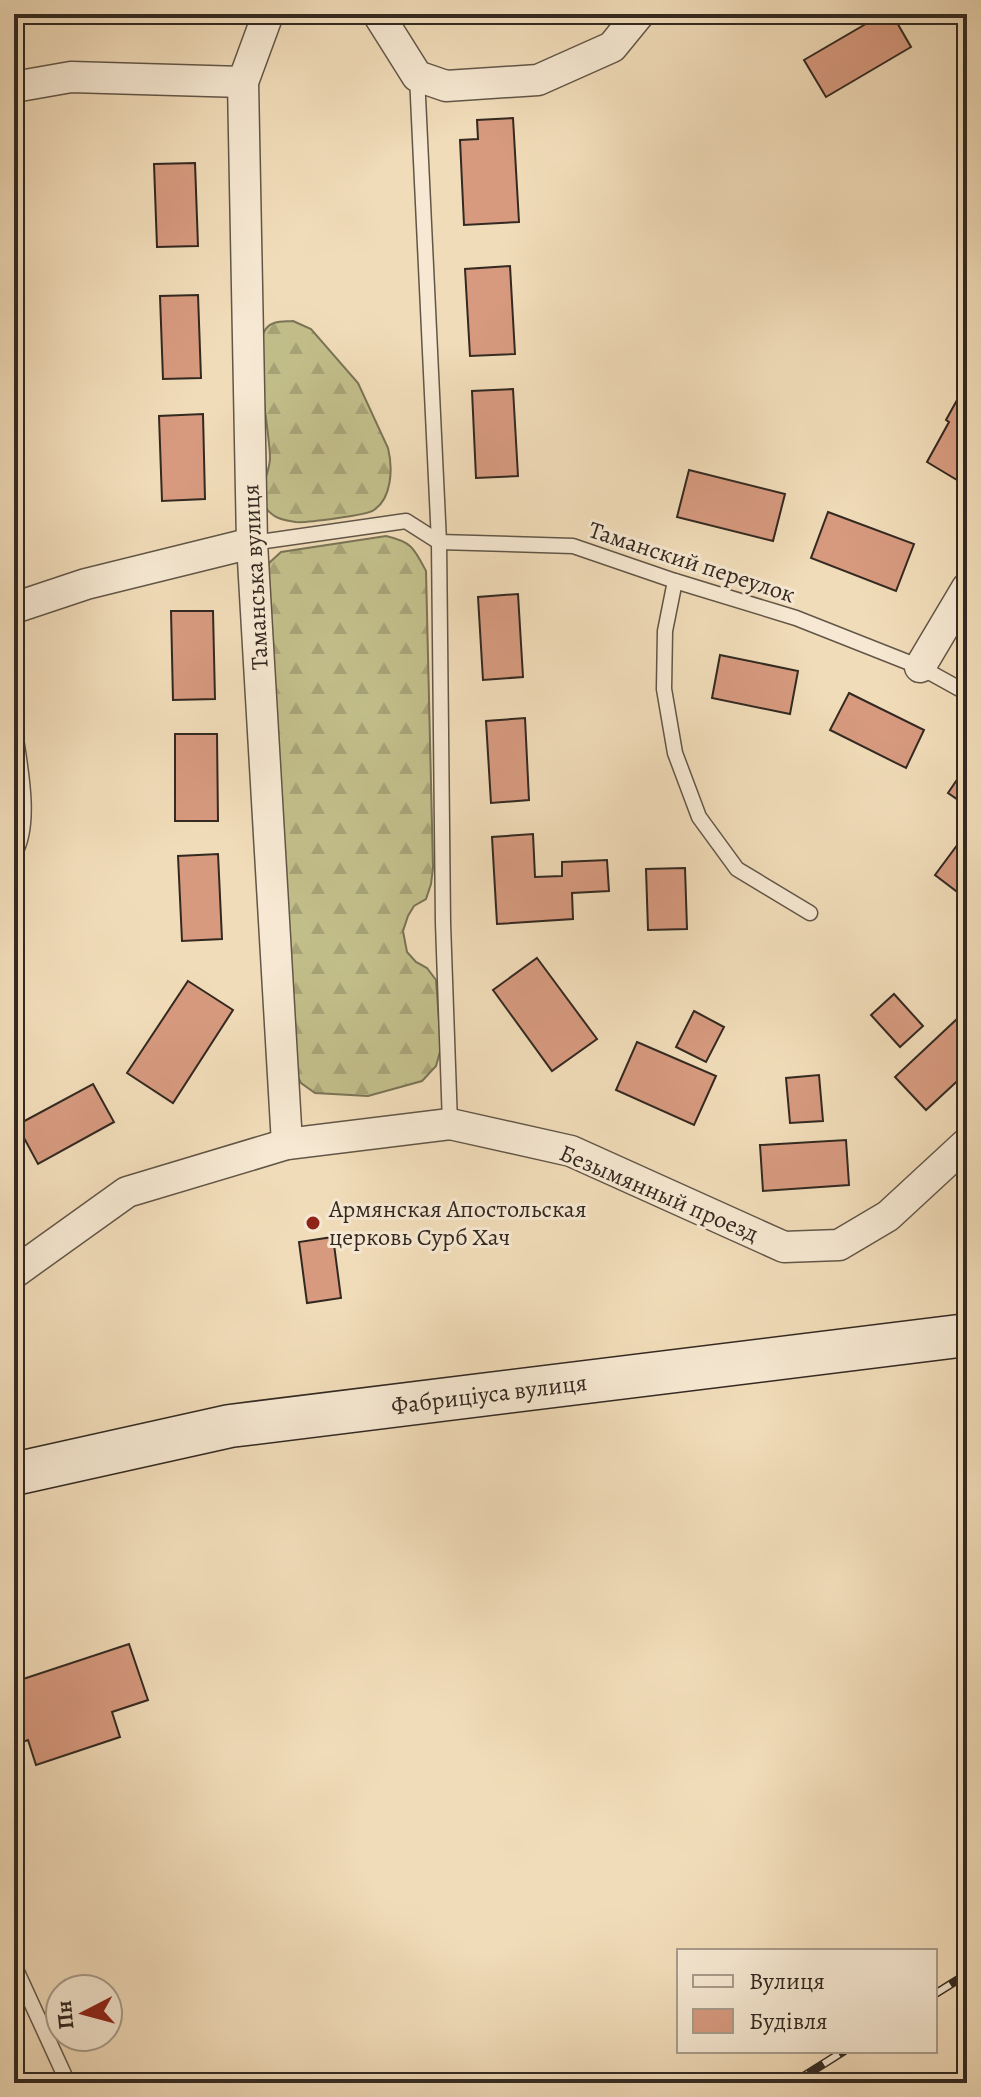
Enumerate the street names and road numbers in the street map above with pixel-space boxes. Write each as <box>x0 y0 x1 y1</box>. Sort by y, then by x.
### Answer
street label: Таманська вулиця <box>234 483 276 671</box>
street label: Таманский переулок <box>585 514 799 610</box>
street label: Безымянный проезд <box>555 1137 763 1249</box>
street label: Фабриціуса вулиця <box>389 1366 589 1422</box>

